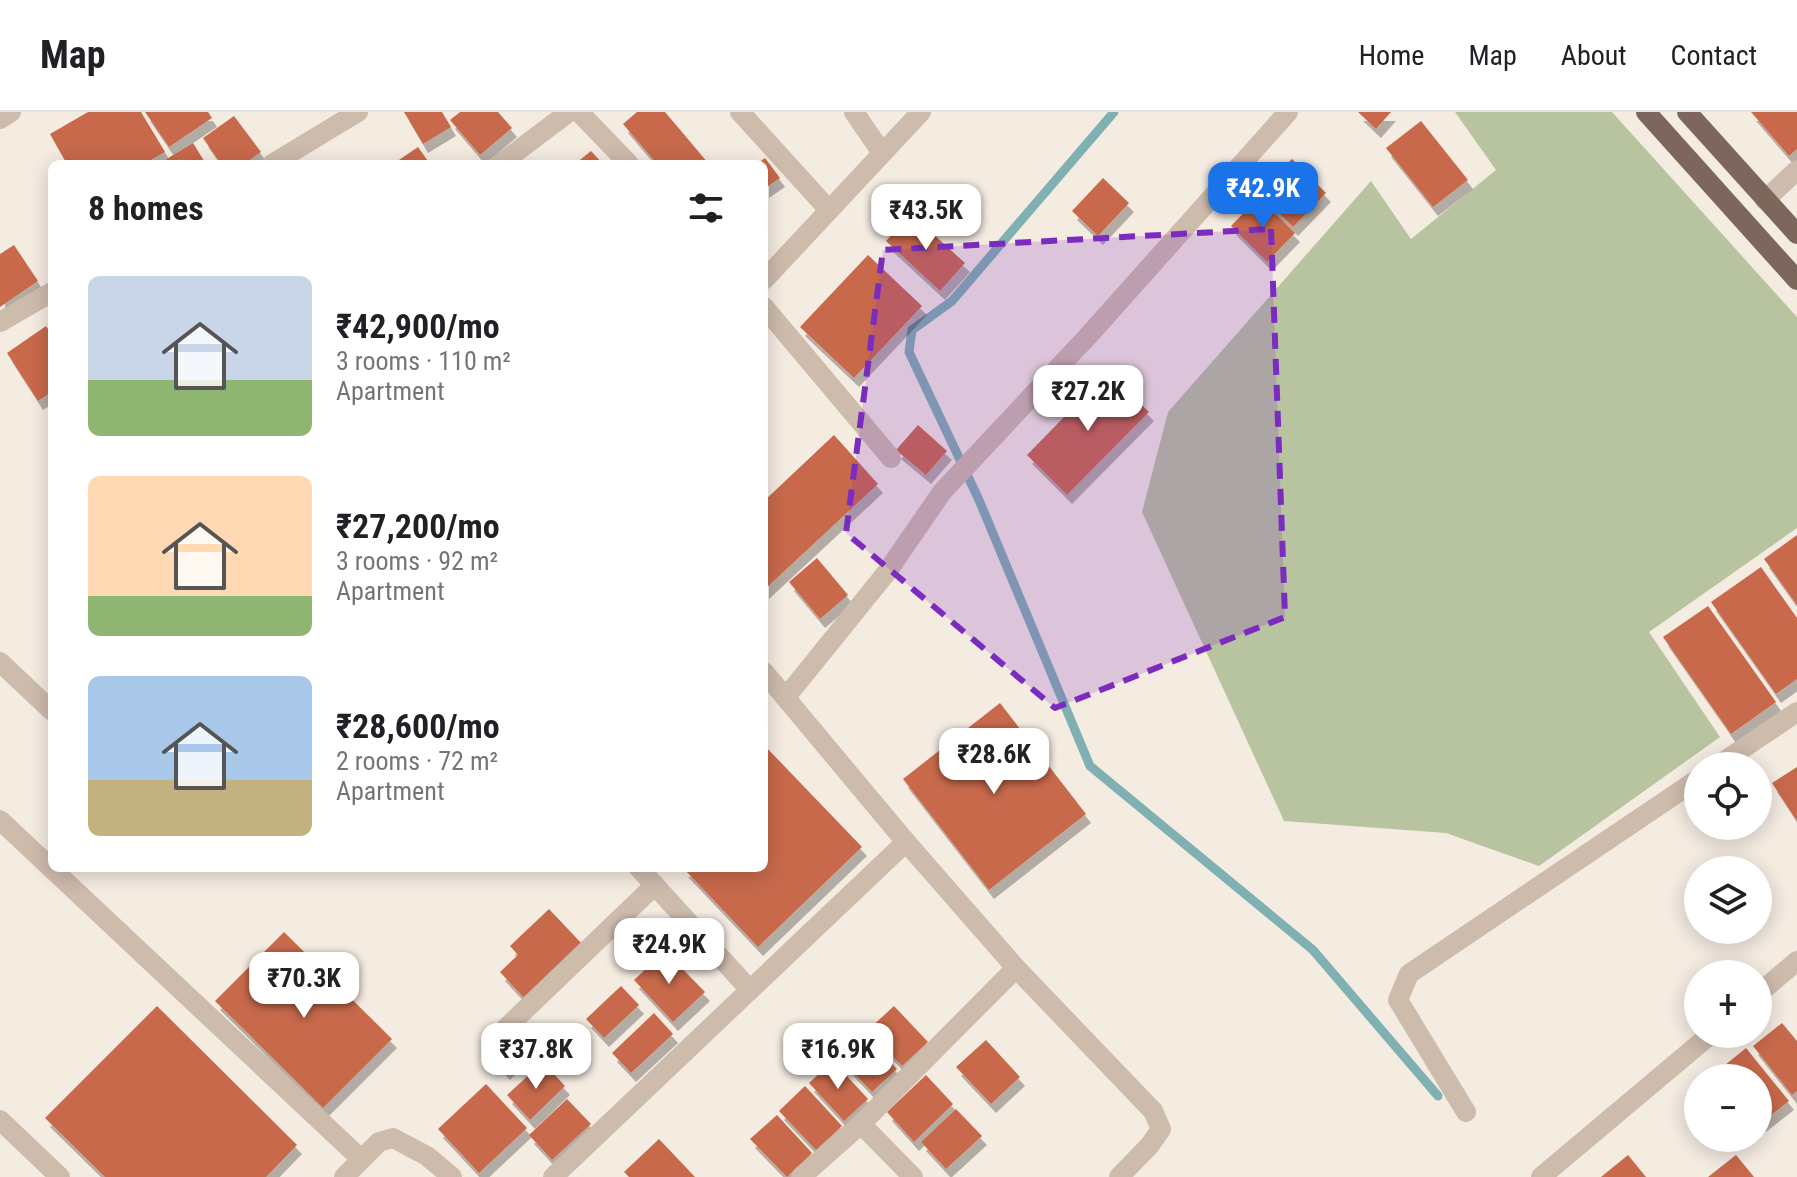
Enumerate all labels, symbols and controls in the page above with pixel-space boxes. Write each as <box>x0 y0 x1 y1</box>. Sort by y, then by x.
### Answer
text: Map <box>40 33 106 77</box>
text: Home <box>1359 39 1424 72</box>
text: Map <box>1468 39 1517 72</box>
text: About <box>1561 39 1627 72</box>
text: Contact <box>1671 39 1757 72</box>
pin: ₹42.9K <box>1198 162 1328 230</box>
text: ₹42.9K <box>1226 173 1300 203</box>
pin: ₹43.5K <box>861 184 991 252</box>
icon: filters <box>684 186 728 230</box>
text: 8 homes <box>88 188 204 228</box>
text: ₹43.5K <box>889 195 963 225</box>
text: ₹42,900/mo <box>336 306 500 346</box>
icon: home <box>152 308 248 404</box>
text: 3 rooms · 110 m² <box>336 346 511 376</box>
pin: ₹27.2K <box>1023 365 1153 433</box>
text: Apartment <box>336 376 445 406</box>
text: ₹27.2K <box>1051 376 1125 406</box>
text: ₹27,200/mo <box>336 506 500 546</box>
icon: home <box>152 508 248 604</box>
text: 3 rooms · 92 m² <box>336 546 498 576</box>
text: Apartment <box>336 576 445 606</box>
text: ₹28,600/mo <box>336 706 500 746</box>
icon: home <box>152 708 248 804</box>
pin: ₹28.6K <box>929 728 1059 796</box>
text: ₹28.6K <box>957 739 1031 769</box>
text: 2 rooms · 72 m² <box>336 746 498 776</box>
map controls <box>1684 752 1772 1152</box>
button: locate <box>1684 752 1772 840</box>
text: Apartment <box>336 776 445 806</box>
button: layers <box>1684 856 1772 944</box>
pin: ₹24.9K <box>604 918 734 986</box>
text: ₹24.9K <box>632 929 706 959</box>
pin: ₹70.3K <box>239 952 369 1020</box>
button: + <box>1684 960 1772 1048</box>
text: ₹70.3K <box>267 963 341 993</box>
pin: ₹37.8K <box>471 1023 601 1091</box>
pin: ₹16.9K <box>773 1023 903 1091</box>
text: ₹37.8K <box>499 1034 573 1064</box>
text: ₹16.9K <box>801 1034 875 1064</box>
button: − <box>1684 1064 1772 1152</box>

